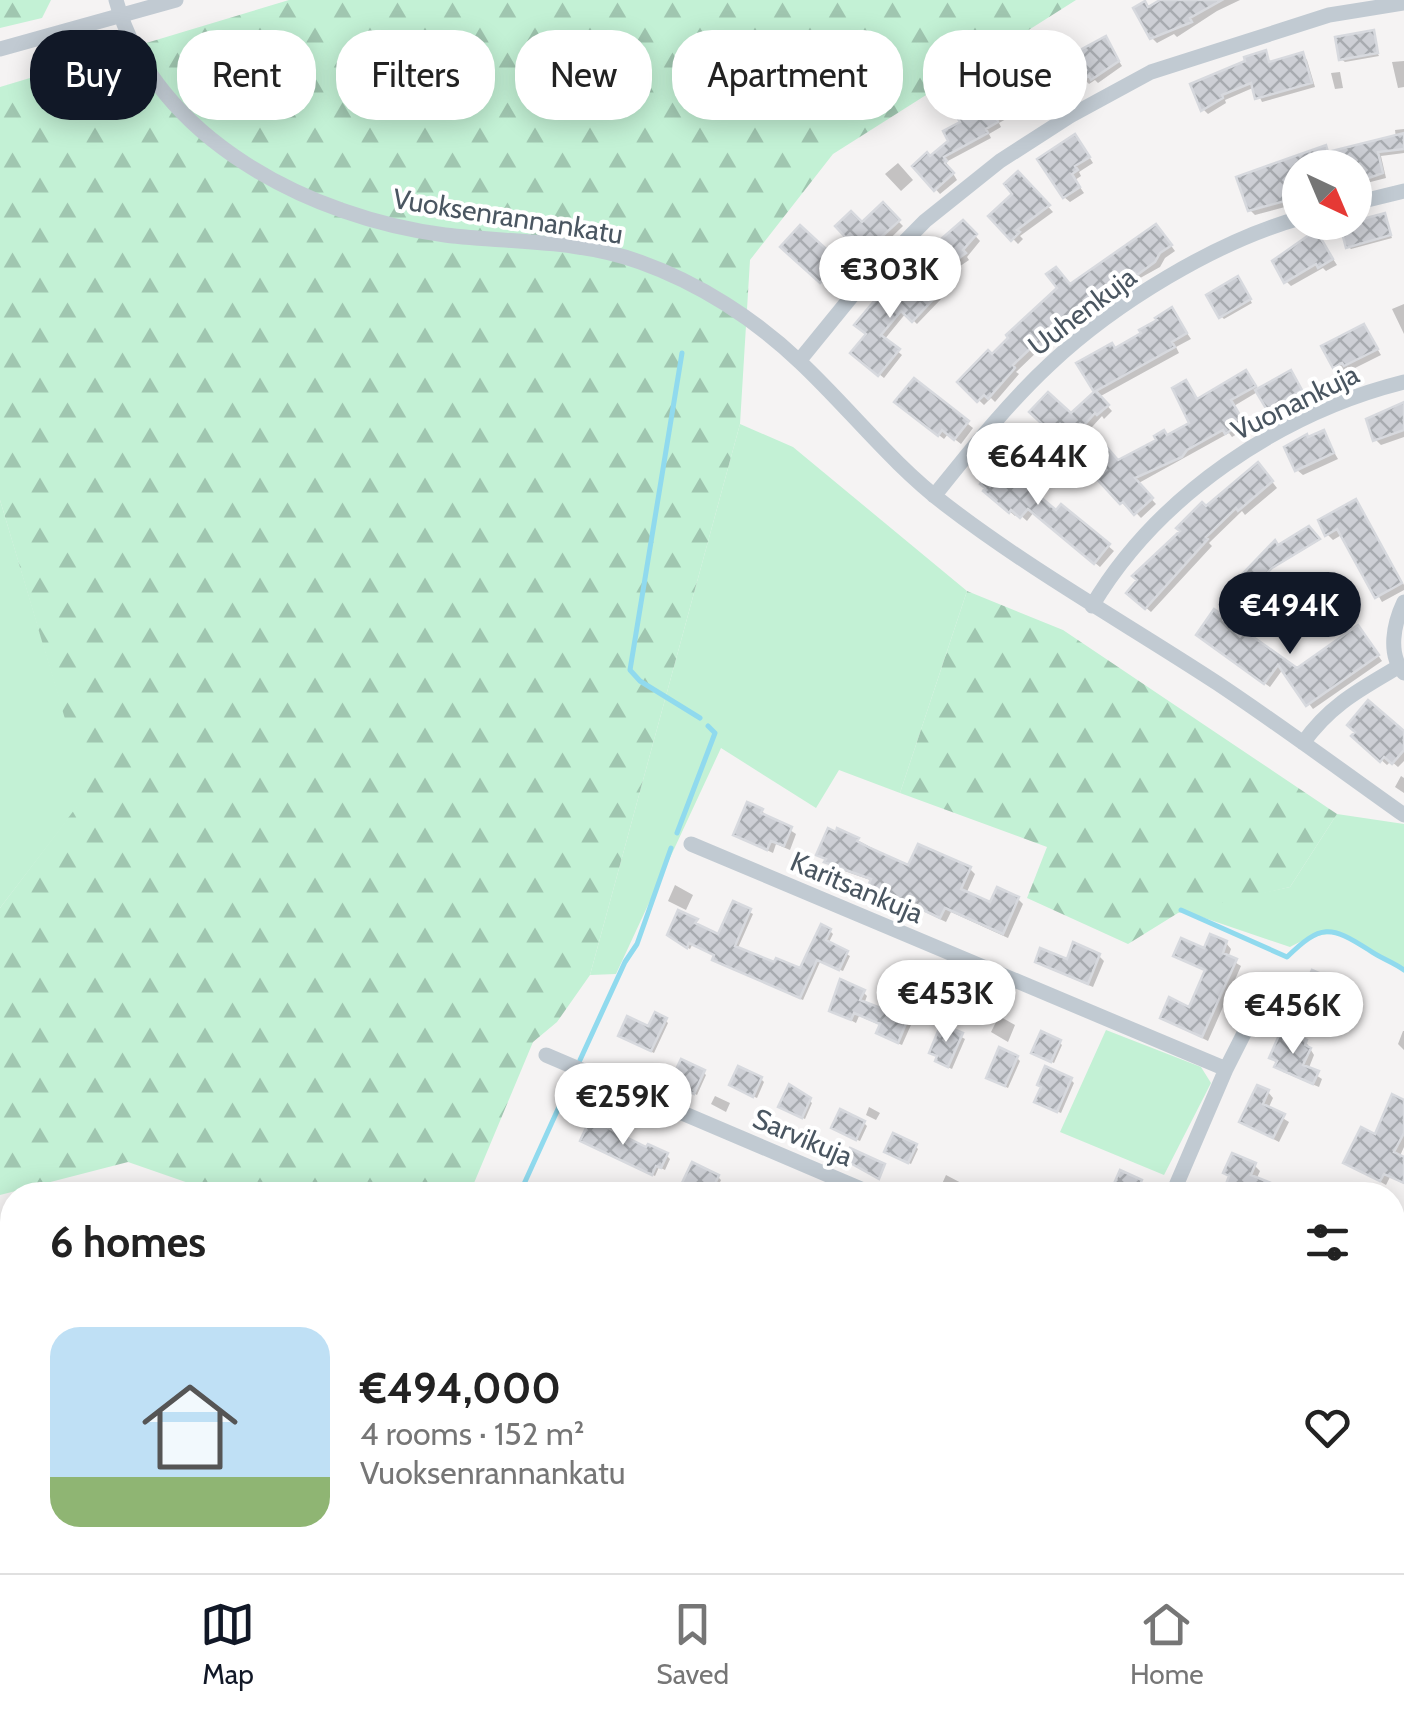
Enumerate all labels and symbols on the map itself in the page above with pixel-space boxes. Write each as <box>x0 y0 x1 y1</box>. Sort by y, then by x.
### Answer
north arrow <box>1282 150 1372 240</box>
street label: Vuoksenrannankatu <box>391 181 625 251</box>
pin: €303K <box>820 236 960 321</box>
street label: Uuhenkuja <box>1021 259 1143 363</box>
street label: Vuonankuja <box>1226 356 1365 447</box>
pin: €644K <box>968 423 1108 508</box>
pin: €494K <box>1220 572 1360 657</box>
street label: Karitsankuja <box>786 844 929 930</box>
pin: €453K <box>876 960 1016 1045</box>
pin: €456K <box>1223 972 1363 1057</box>
pin: €259K <box>553 1063 693 1148</box>
street label: Sarvikuja <box>748 1101 858 1173</box>

